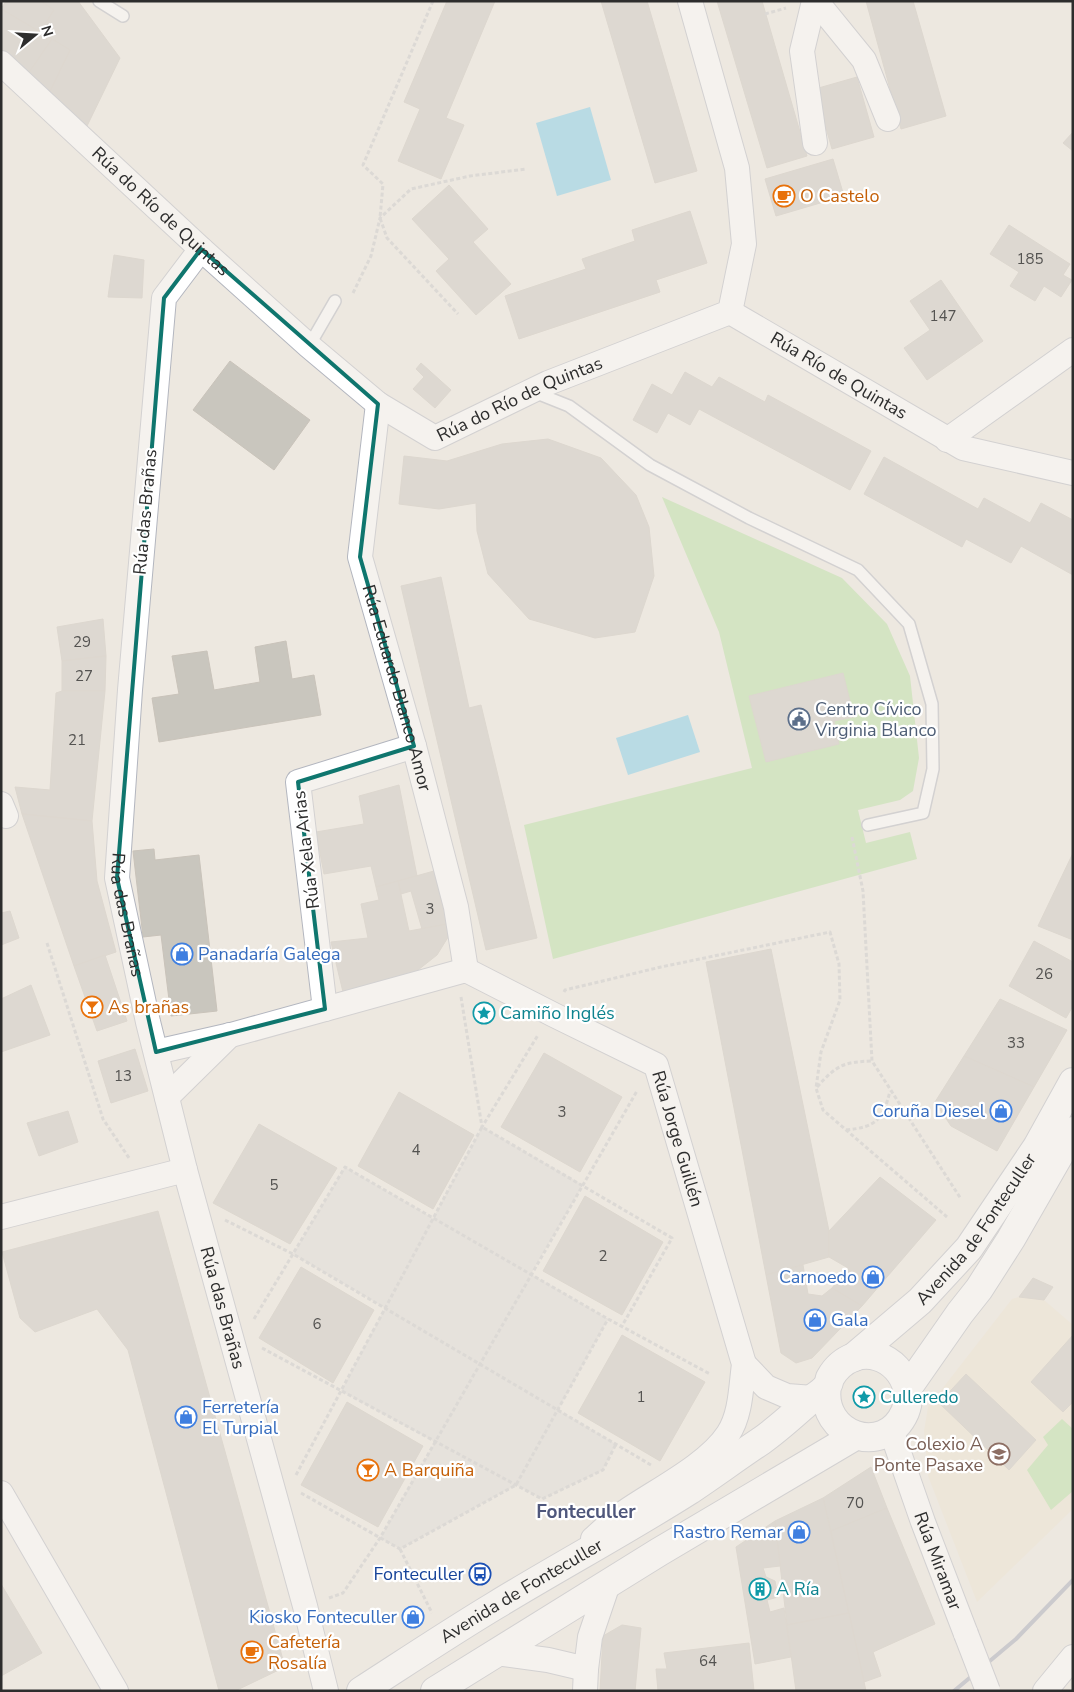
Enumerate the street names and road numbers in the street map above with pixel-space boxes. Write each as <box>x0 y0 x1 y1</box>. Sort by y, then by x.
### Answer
street label: Rúa do Río de Quintas <box>87 141 235 281</box>
street label: Rúa Río de Quintas <box>766 326 912 425</box>
street label: Rúa do Río de Quintas <box>433 351 606 447</box>
street label: Rúa das Brañas <box>128 448 162 576</box>
street label: Rúa Eduardo Blanco Amor <box>356 582 437 794</box>
street label: Rúa Xela Arias <box>287 790 325 910</box>
street label: Rúa das Brañas <box>105 852 150 979</box>
street label: Rúa Jorge Guillén <box>646 1068 709 1210</box>
street label: Avenida de Fonteculler <box>910 1148 1042 1310</box>
street label: Rúa das Brañas <box>195 1244 251 1372</box>
street label: Rúa Miramar <box>908 1509 968 1614</box>
street label: Avenida de Fonteculler <box>435 1533 608 1649</box>

